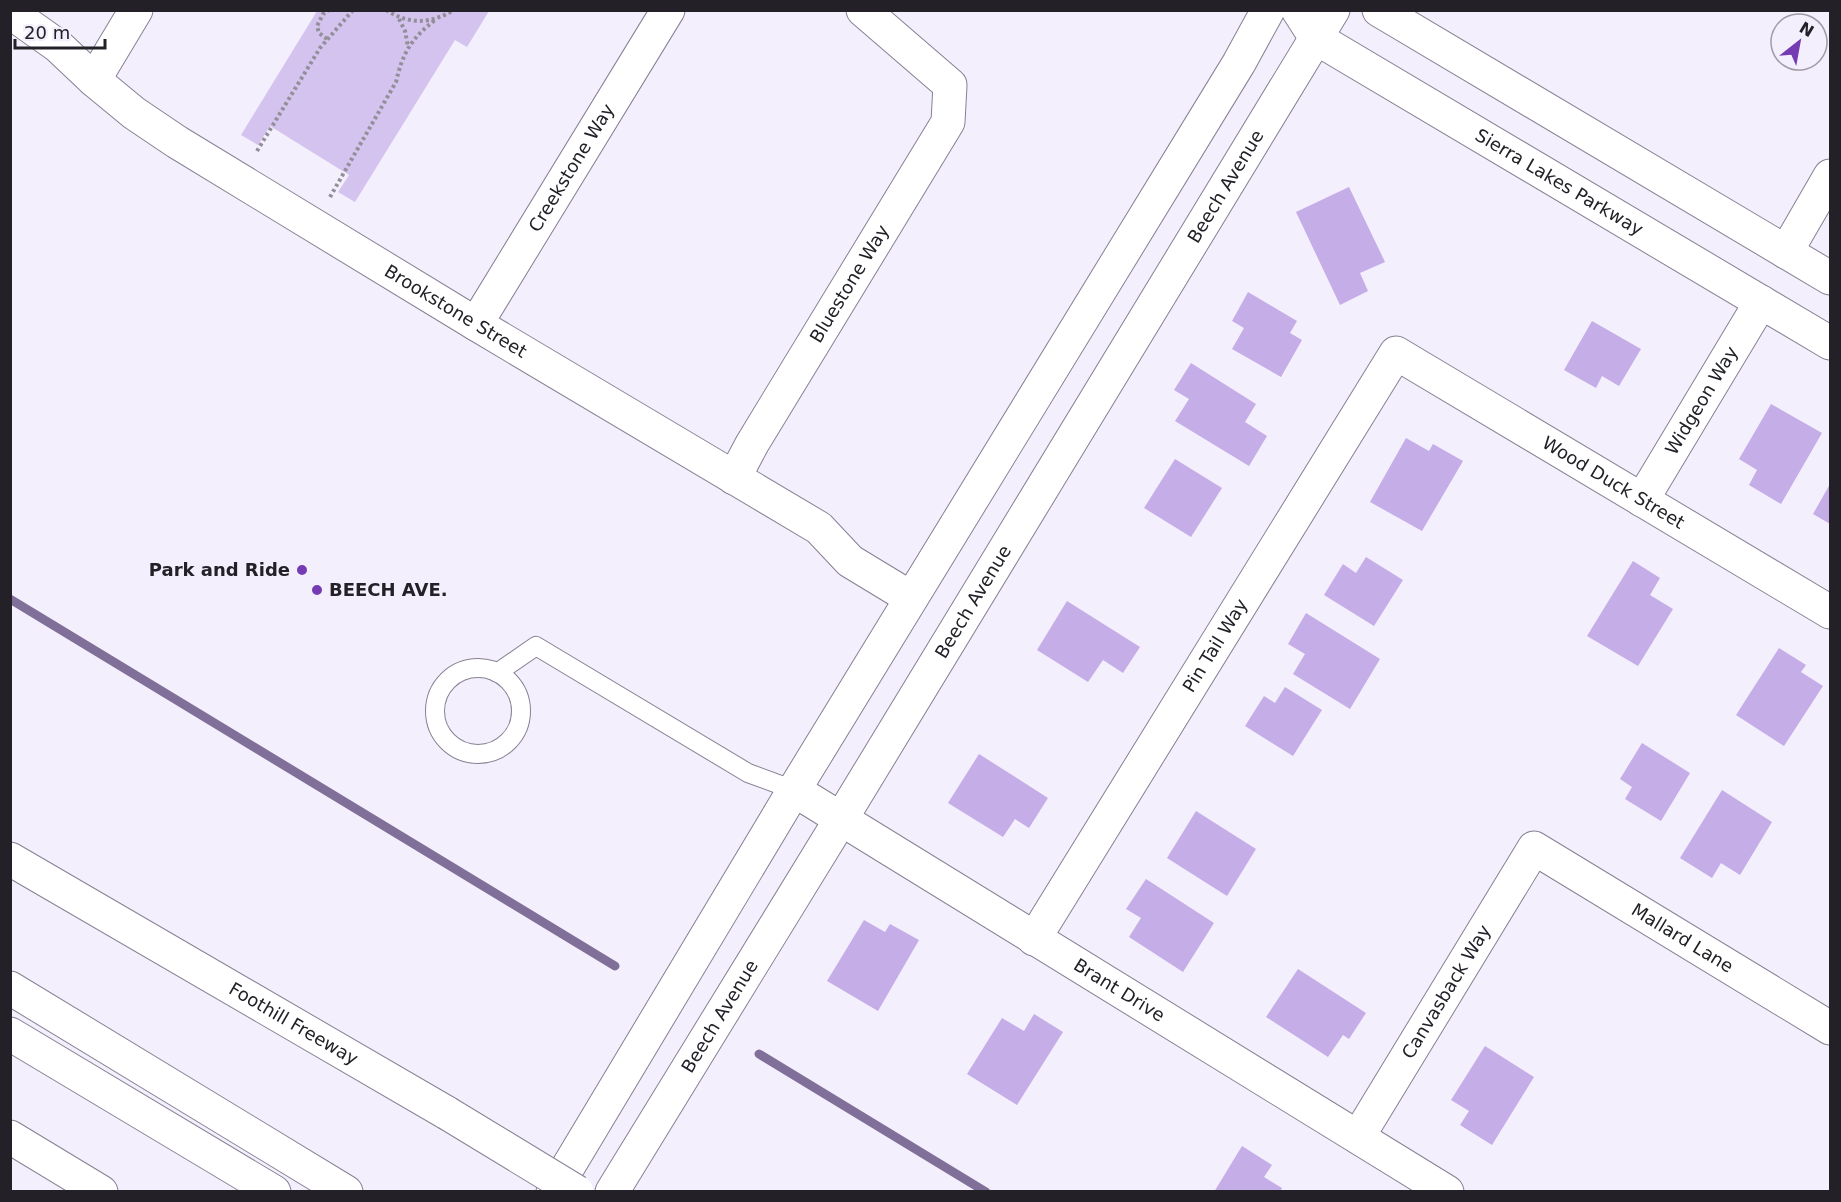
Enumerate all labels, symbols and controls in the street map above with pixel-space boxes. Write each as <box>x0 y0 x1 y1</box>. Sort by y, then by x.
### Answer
scale bar <box>15 12 105 50</box>
north arrow <box>1769 12 1829 72</box>
text: N <box>1796 18 1817 41</box>
text: 20 m <box>24 22 70 43</box>
street label: Creekstone Way <box>524 99 618 235</box>
street label: Sierra Lakes Parkway <box>1472 124 1647 240</box>
street label: Beech Avenue <box>1183 126 1268 247</box>
street label: Bluestone Way <box>805 221 893 346</box>
street label: Brookstone Street <box>381 260 531 362</box>
street label: Widgeon Way <box>1661 342 1742 458</box>
street label: Wood Duck Street <box>1539 432 1689 533</box>
street label: Beech Avenue <box>930 541 1015 662</box>
place label: Park and Ride <box>149 559 290 580</box>
marker: Park and Ride <box>295 563 309 577</box>
place label: BEECH AVE. <box>329 579 448 600</box>
marker: BEECH AVE. <box>310 583 324 597</box>
street label: Pin Tail Way <box>1178 594 1252 696</box>
street label: Mallard Lane <box>1628 899 1737 977</box>
street label: Canvasback Way <box>1397 920 1495 1062</box>
street label: Brant Drive <box>1070 954 1169 1026</box>
street label: Beech Avenue <box>677 956 762 1076</box>
street label: Foothill Freeway <box>226 978 362 1069</box>

